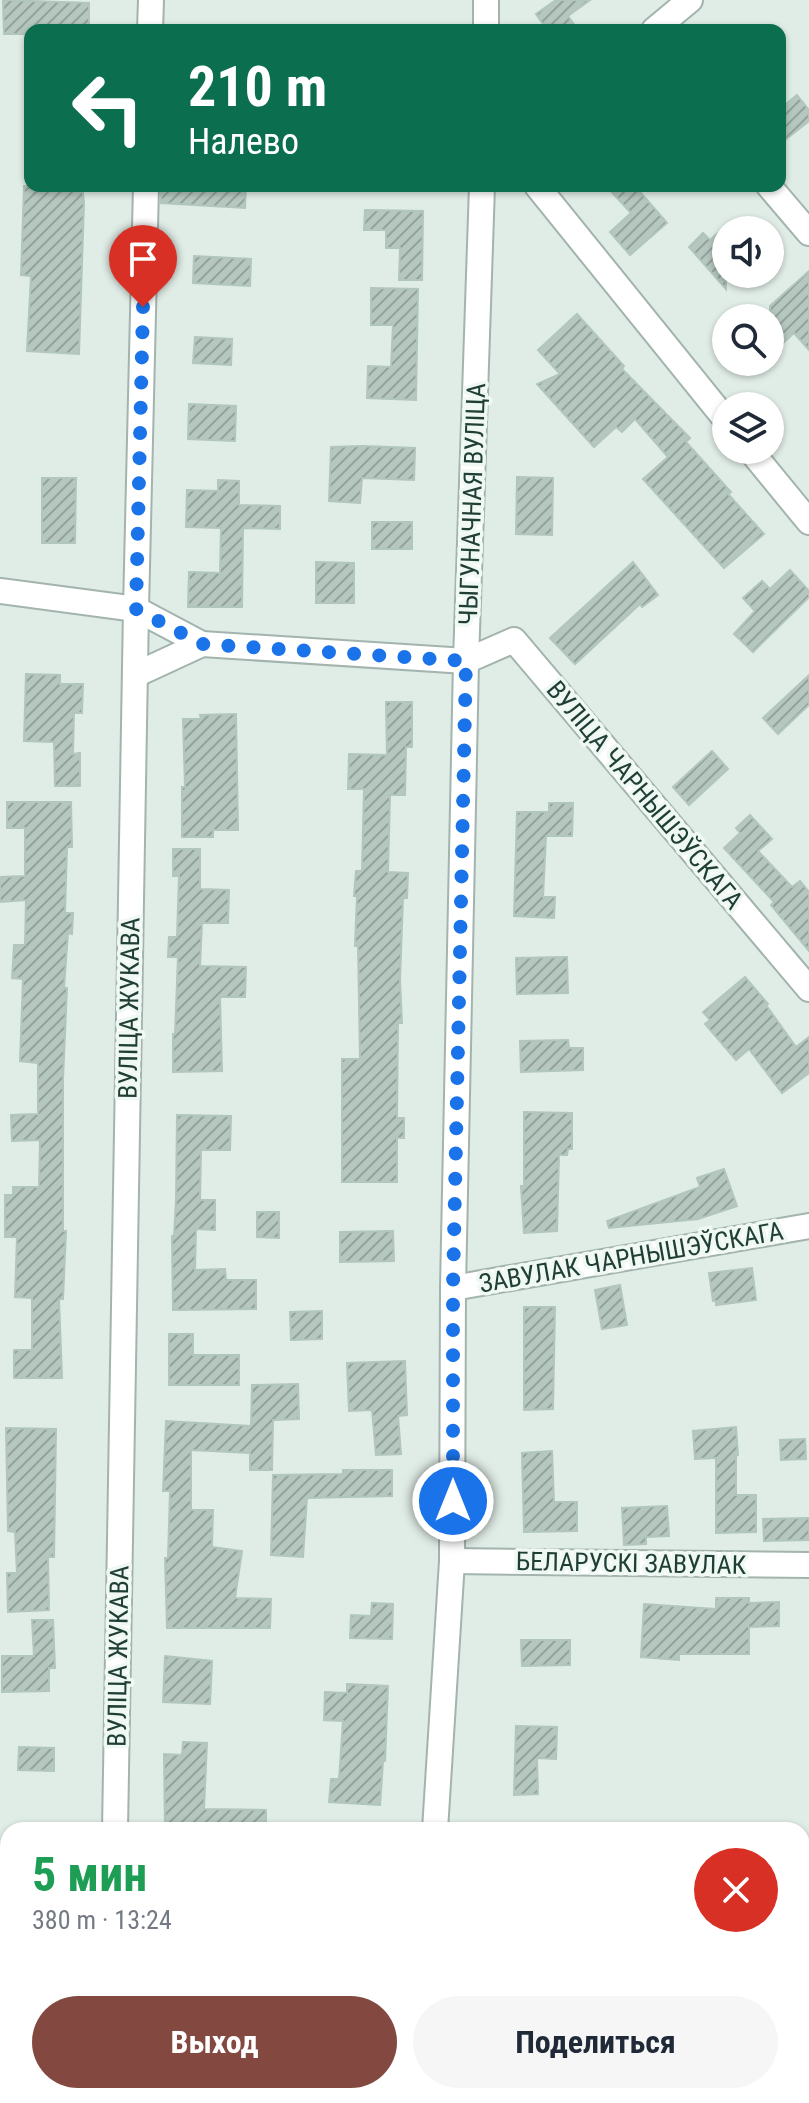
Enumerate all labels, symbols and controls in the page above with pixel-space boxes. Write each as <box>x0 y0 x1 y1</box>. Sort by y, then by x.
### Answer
text: 210 m <box>188 54 327 120</box>
icon: left <box>56 56 160 160</box>
text: Налево <box>188 121 299 163</box>
map controls <box>712 216 784 464</box>
button: sound <box>712 216 784 288</box>
pin <box>109 225 177 307</box>
icon: arrive <box>121 237 165 281</box>
button: search <box>712 304 784 376</box>
street label: ЧЫГУНАЧНАЯ ВУЛІЦА <box>453 382 491 626</box>
button: layers <box>712 392 784 464</box>
street label: ВУЛІЦА ЧАРНЫШЭЎСКАГА <box>541 675 749 915</box>
street label: ВУЛІЦА ЖУКАВА <box>112 917 146 1099</box>
street label: ЗАВУЛАК ЧАРНЫШЭЎСКАГА <box>476 1215 786 1299</box>
position arrow <box>411 1459 495 1543</box>
street label: БЕЛАРУСКІ ЗАВУЛАК <box>516 1546 747 1580</box>
street label: ВУЛІЦА ЖУКАВА <box>101 1565 135 1747</box>
text: 5 мин <box>32 1846 147 1903</box>
button: close <box>694 1848 778 1932</box>
text: 380 m · 13:24 <box>32 1905 172 1935</box>
button: Выход <box>32 1996 397 2088</box>
button: Поделиться <box>413 1996 778 2088</box>

